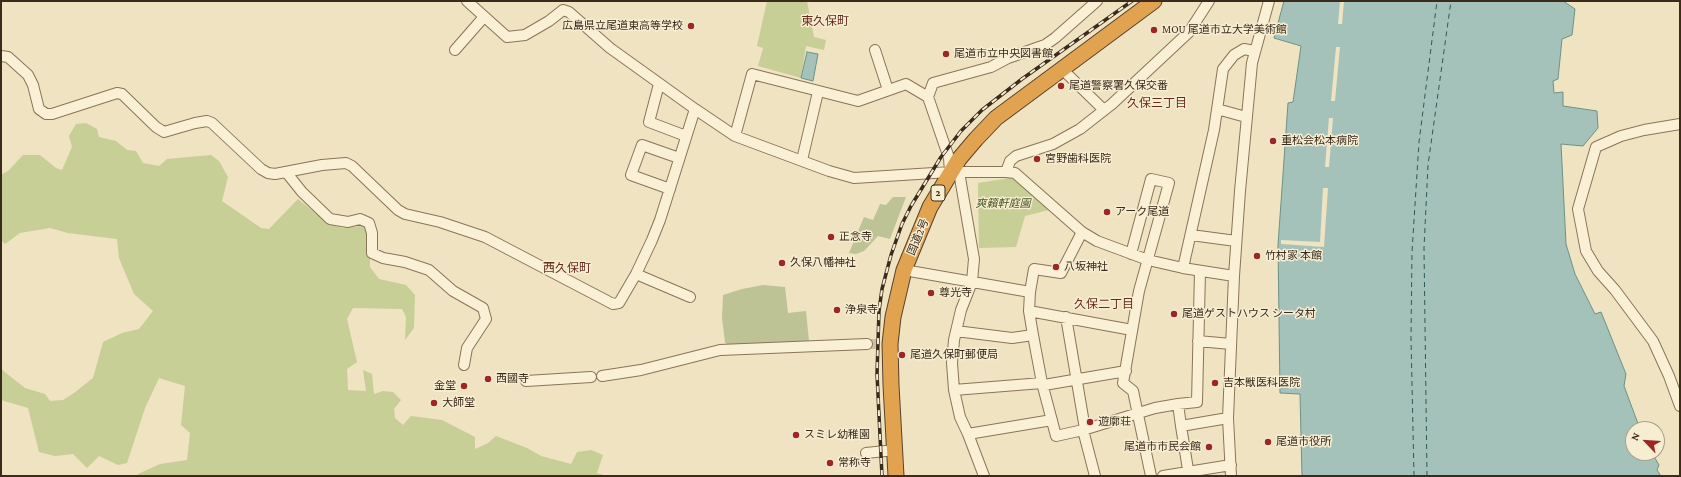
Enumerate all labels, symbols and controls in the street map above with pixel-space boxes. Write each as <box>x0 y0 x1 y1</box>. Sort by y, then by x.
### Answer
district label: 東久保町 <box>801 14 849 28</box>
place label: 広島県立尾道東高等学校 <box>562 19 683 33</box>
marker: 広島県立尾道東高等学校 <box>686 21 696 31</box>
place label: MOU 尾道市立大学美術館 <box>1162 23 1287 37</box>
marker: MOU 尾道市立大学美術館 <box>1149 25 1159 35</box>
place label: 尾道市立中央図書館 <box>954 47 1053 61</box>
marker: 尾道市立中央図書館 <box>941 49 951 59</box>
place label: 尾道警察署久保交番 <box>1069 79 1168 93</box>
marker: 尾道警察署久保交番 <box>1056 81 1066 91</box>
district label: 久保三丁目 <box>1127 96 1187 110</box>
place label: 重松会松本病院 <box>1281 134 1358 148</box>
marker: 重松会松本病院 <box>1268 136 1278 146</box>
place label: 宮野歯科医院 <box>1045 152 1111 166</box>
marker: 宮野歯科医院 <box>1032 154 1042 164</box>
road number: 2 <box>931 185 945 201</box>
park label: 爽籟軒庭園 <box>976 197 1030 211</box>
place label: アーク尾道 <box>1115 205 1169 219</box>
marker: アーク尾道 <box>1102 207 1112 217</box>
street label: 国道2号 <box>904 217 932 257</box>
place label: 正念寺 <box>839 230 872 244</box>
marker: 正念寺 <box>826 232 836 242</box>
place label: 竹村家 本館 <box>1265 249 1322 263</box>
marker: 竹村家 本館 <box>1252 251 1262 261</box>
place label: 久保八幡神社 <box>790 256 856 270</box>
marker: 久保八幡神社 <box>777 258 787 268</box>
place label: 八坂神社 <box>1064 260 1108 274</box>
district label: 西久保町 <box>543 261 591 275</box>
marker: 八坂神社 <box>1051 262 1061 272</box>
place label: 尊光寺 <box>939 286 972 300</box>
marker: 尊光寺 <box>926 288 936 298</box>
district label: 久保二丁目 <box>1074 297 1134 311</box>
place label: 浄泉寺 <box>845 303 878 317</box>
marker: 浄泉寺 <box>832 305 842 315</box>
place label: 尾道ゲストハウス シータ村 <box>1182 307 1316 321</box>
marker: 尾道ゲストハウス シータ村 <box>1169 309 1179 319</box>
place label: 尾道久保町郵便局 <box>910 348 998 362</box>
marker: 尾道久保町郵便局 <box>897 350 907 360</box>
place label: 西國寺 <box>496 372 529 386</box>
marker: 西國寺 <box>483 374 493 384</box>
place label: 吉本獣医科医院 <box>1223 376 1300 390</box>
marker: 吉本獣医科医院 <box>1210 378 1220 388</box>
place label: 金堂 <box>434 379 456 393</box>
marker: 金堂 <box>459 381 469 391</box>
place label: 大師堂 <box>442 396 475 410</box>
marker: 大師堂 <box>429 398 439 408</box>
place label: 遊廓荘 <box>1098 415 1131 429</box>
marker: 遊廓荘 <box>1085 417 1095 427</box>
north arrow <box>1625 421 1665 461</box>
place label: スミレ幼稚園 <box>804 428 870 442</box>
marker: スミレ幼稚園 <box>791 430 801 440</box>
text: N <box>1628 430 1642 442</box>
place label: 尾道市役所 <box>1276 435 1331 449</box>
marker: 尾道市役所 <box>1263 437 1273 447</box>
place label: 尾道市市民会館 <box>1124 440 1201 454</box>
marker: 尾道市市民会館 <box>1204 442 1214 452</box>
place label: 常称寺 <box>838 456 871 470</box>
marker: 常称寺 <box>825 458 835 468</box>

